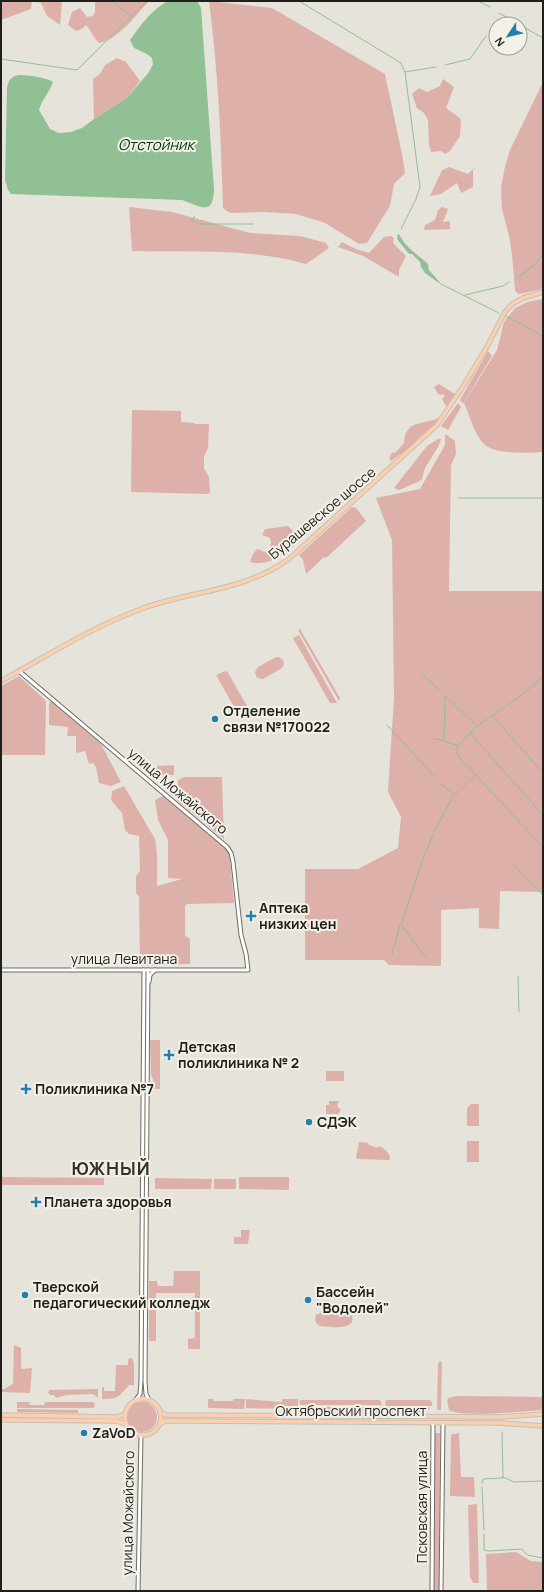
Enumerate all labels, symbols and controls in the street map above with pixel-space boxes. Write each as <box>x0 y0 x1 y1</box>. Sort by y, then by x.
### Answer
north arrow <box>488 16 528 56</box>
text: N <box>491 34 508 50</box>
water label: Отстойник <box>118 134 197 155</box>
street label: Бурашевское шоссе <box>264 462 379 563</box>
place label: Отделение связи №170022 <box>223 701 330 736</box>
marker: Отделение связи №170022 <box>210 714 220 724</box>
street label: улица Можайского <box>124 743 232 838</box>
place label: Аптека низких цен <box>259 898 336 933</box>
marker: Аптека низких цен <box>246 911 256 921</box>
street label: улица Левитана <box>71 949 177 968</box>
place label: Детская поликлиника № 2 <box>178 1037 299 1072</box>
marker: Детская поликлиника № 2 <box>163 1049 175 1061</box>
place label: Поликлиника №7 <box>35 1079 154 1098</box>
marker: Поликлиника №7 <box>20 1083 32 1095</box>
place label: СДЭК <box>317 1112 358 1131</box>
marker: СДЭК <box>304 1117 314 1127</box>
district label: ЮЖНЫЙ <box>71 1156 151 1180</box>
place label: Планета здоровья <box>44 1192 172 1211</box>
marker: Планета здоровья <box>31 1197 41 1207</box>
place label: Тверской педагогический колледж <box>33 1277 211 1312</box>
place label: Бассейн "Водолей" <box>316 1282 390 1317</box>
marker: Тверской педагогический колледж <box>20 1290 30 1300</box>
marker: Бассейн "Водолей" <box>303 1295 313 1305</box>
street label: Октябрьский проспект <box>275 1401 427 1420</box>
place label: ZaVoD <box>92 1423 136 1442</box>
marker: ZaVoD <box>79 1428 89 1438</box>
street label: улица Можайского <box>117 1450 138 1576</box>
street label: Псковская улица <box>412 1451 431 1563</box>

